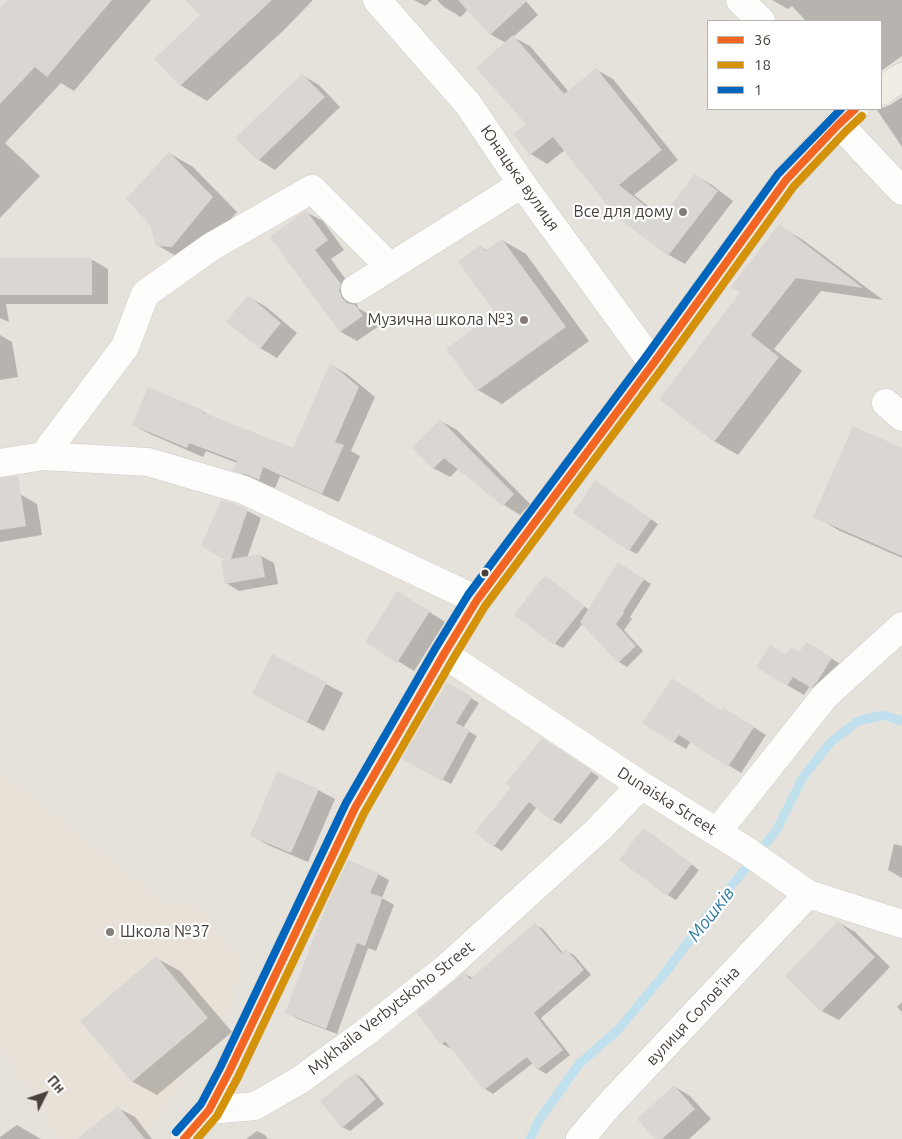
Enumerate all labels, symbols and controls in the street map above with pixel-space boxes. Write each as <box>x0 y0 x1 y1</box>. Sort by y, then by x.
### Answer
legend <box>707 20 882 110</box>
text: 36 <box>754 31 771 48</box>
text: 18 <box>754 56 771 73</box>
text: 1 <box>754 81 762 98</box>
street label: Юнацька вулиця <box>476 121 564 235</box>
place label: Все для дому <box>573 202 673 222</box>
marker: Все для дому <box>677 206 689 218</box>
place label: Музична школа №3 <box>368 310 514 330</box>
marker: Музична школа №3 <box>518 314 530 326</box>
unlabelled marker <box>480 568 490 578</box>
street label: Dunaiska Street <box>614 763 720 839</box>
water label: Мошків <box>683 882 739 946</box>
place label: Школа №37 <box>120 922 210 942</box>
marker: Школа №37 <box>104 926 116 938</box>
street label: Mykhaila Verbytskoho Street <box>304 937 478 1079</box>
street label: вулиця Солов'їна <box>642 963 744 1069</box>
north arrow <box>20 1069 70 1119</box>
text: Пн <box>44 1072 68 1096</box>

